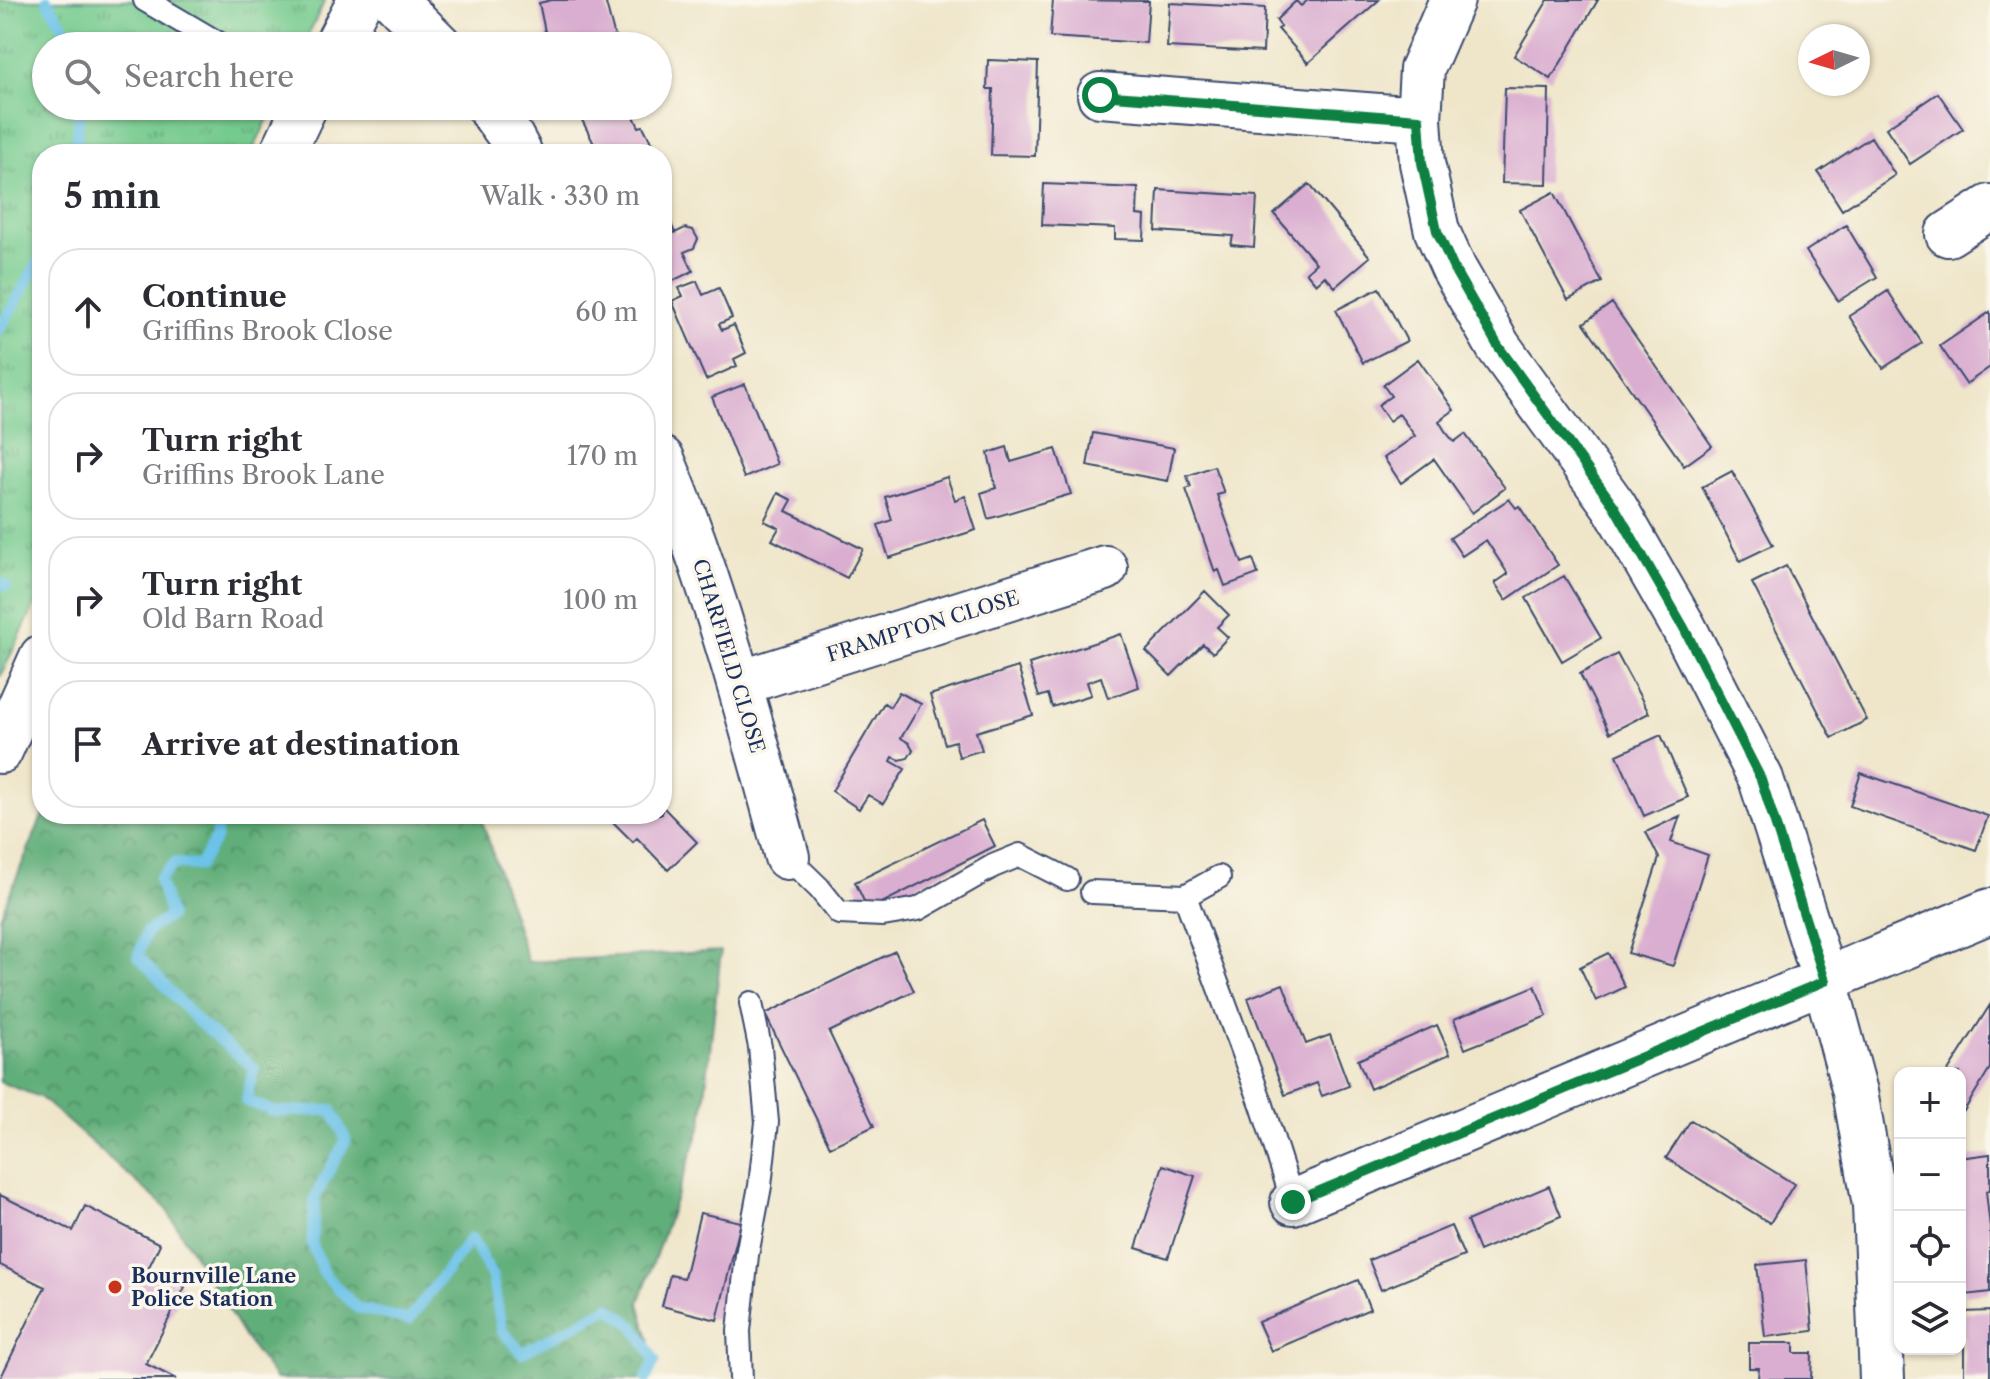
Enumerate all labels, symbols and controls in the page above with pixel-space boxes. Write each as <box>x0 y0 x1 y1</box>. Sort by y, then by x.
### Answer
north arrow <box>1798 24 1870 96</box>
search box <box>32 32 672 120</box>
icon: search <box>60 54 104 98</box>
text: Search here <box>124 58 294 95</box>
route start <box>1082 77 1118 113</box>
text: 5 min <box>64 175 161 217</box>
text: Walk · 330 m <box>481 180 640 212</box>
text: Continue <box>142 278 287 315</box>
icon: ahead <box>66 290 110 334</box>
text: 60 m <box>575 296 638 328</box>
text: Griffins Brook Close <box>142 315 393 347</box>
text: Turn right <box>142 422 302 459</box>
icon: right <box>66 434 110 478</box>
text: 170 m <box>567 440 638 472</box>
text: Griffins Brook Lane <box>142 459 385 491</box>
street label: CHARFIELD CLOSE <box>688 556 770 756</box>
text: Turn right <box>142 566 302 603</box>
icon: right <box>66 578 110 622</box>
text: 100 m <box>563 584 638 616</box>
street label: FRAMPTON CLOSE <box>824 585 1022 667</box>
text: Old Barn Road <box>142 603 324 635</box>
icon: arrive <box>66 722 110 766</box>
text: Arrive at destination <box>142 726 460 763</box>
map controls <box>1894 1067 1966 1355</box>
button: + <box>1894 1067 1966 1139</box>
button: − <box>1894 1139 1966 1211</box>
route end <box>1275 1184 1311 1220</box>
button: locate <box>1894 1211 1966 1283</box>
place label: Bournville Lane Police Station <box>131 1264 296 1311</box>
marker: Bournville Lane Police Station <box>106 1278 124 1296</box>
button: layers <box>1894 1283 1966 1355</box>

